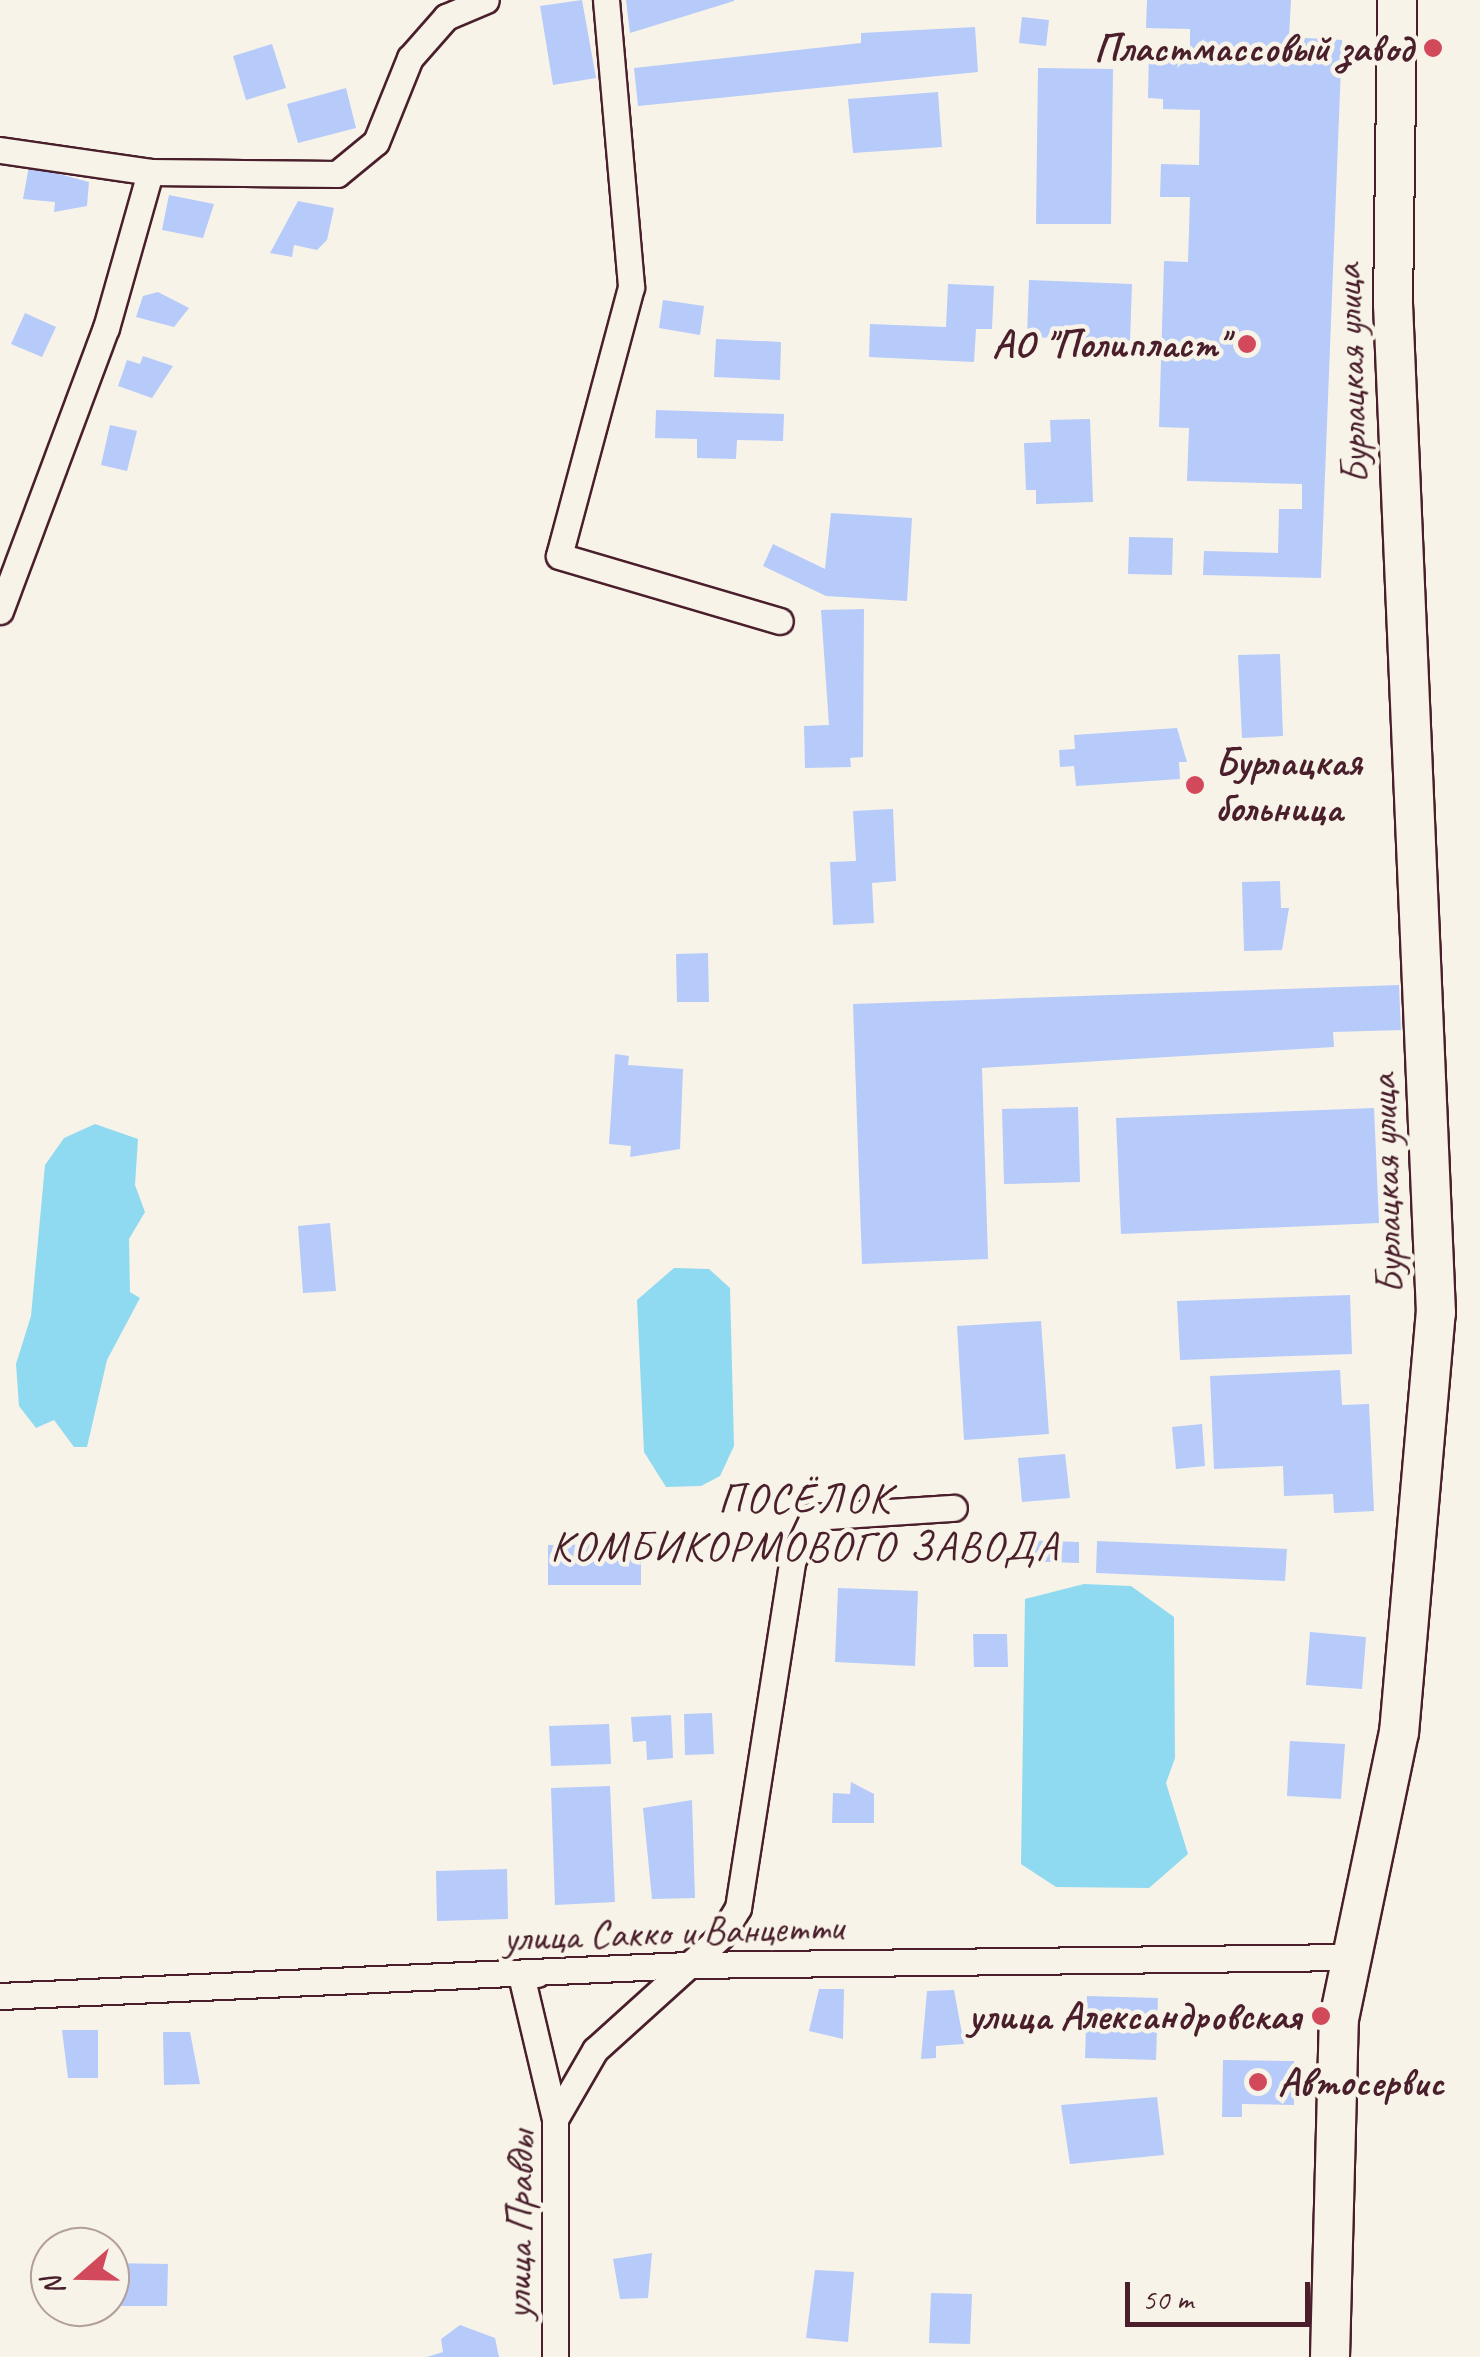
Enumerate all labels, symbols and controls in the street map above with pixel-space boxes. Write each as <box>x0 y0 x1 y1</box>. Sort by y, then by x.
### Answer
place label: Пластмассовый завод <box>1094 24 1413 72</box>
marker: Пластмассовый завод <box>1422 37 1444 59</box>
street label: Бурлацкая улица <box>1323 261 1379 487</box>
place label: АО "Полипласт" <box>992 320 1227 368</box>
marker: АО "Полипласт" <box>1236 333 1258 355</box>
place label: Бурлацкая больница <box>1215 738 1362 832</box>
marker: Бурлацкая больница <box>1184 774 1206 796</box>
street label: Бурлацкая улица <box>1358 1071 1414 1297</box>
district label: ПОСЁЛОК КОМБИКОРМОВОГО ЗАВОДА <box>547 1474 1063 1572</box>
street label: улица Сакко и Ванцетти <box>502 1902 844 1962</box>
place label: улица Александровская <box>967 1992 1301 2040</box>
marker: улица Александровская <box>1310 2005 1332 2027</box>
place label: Автосервис <box>1278 2058 1444 2106</box>
marker: Автосервис <box>1247 2071 1269 2093</box>
street label: улица Правды <box>493 2130 545 2320</box>
north arrow <box>30 2227 130 2327</box>
scale bar <box>1130 2262 1315 2324</box>
text: N <box>34 2273 73 2301</box>
text: 50 m <box>1142 2280 1193 2318</box>

